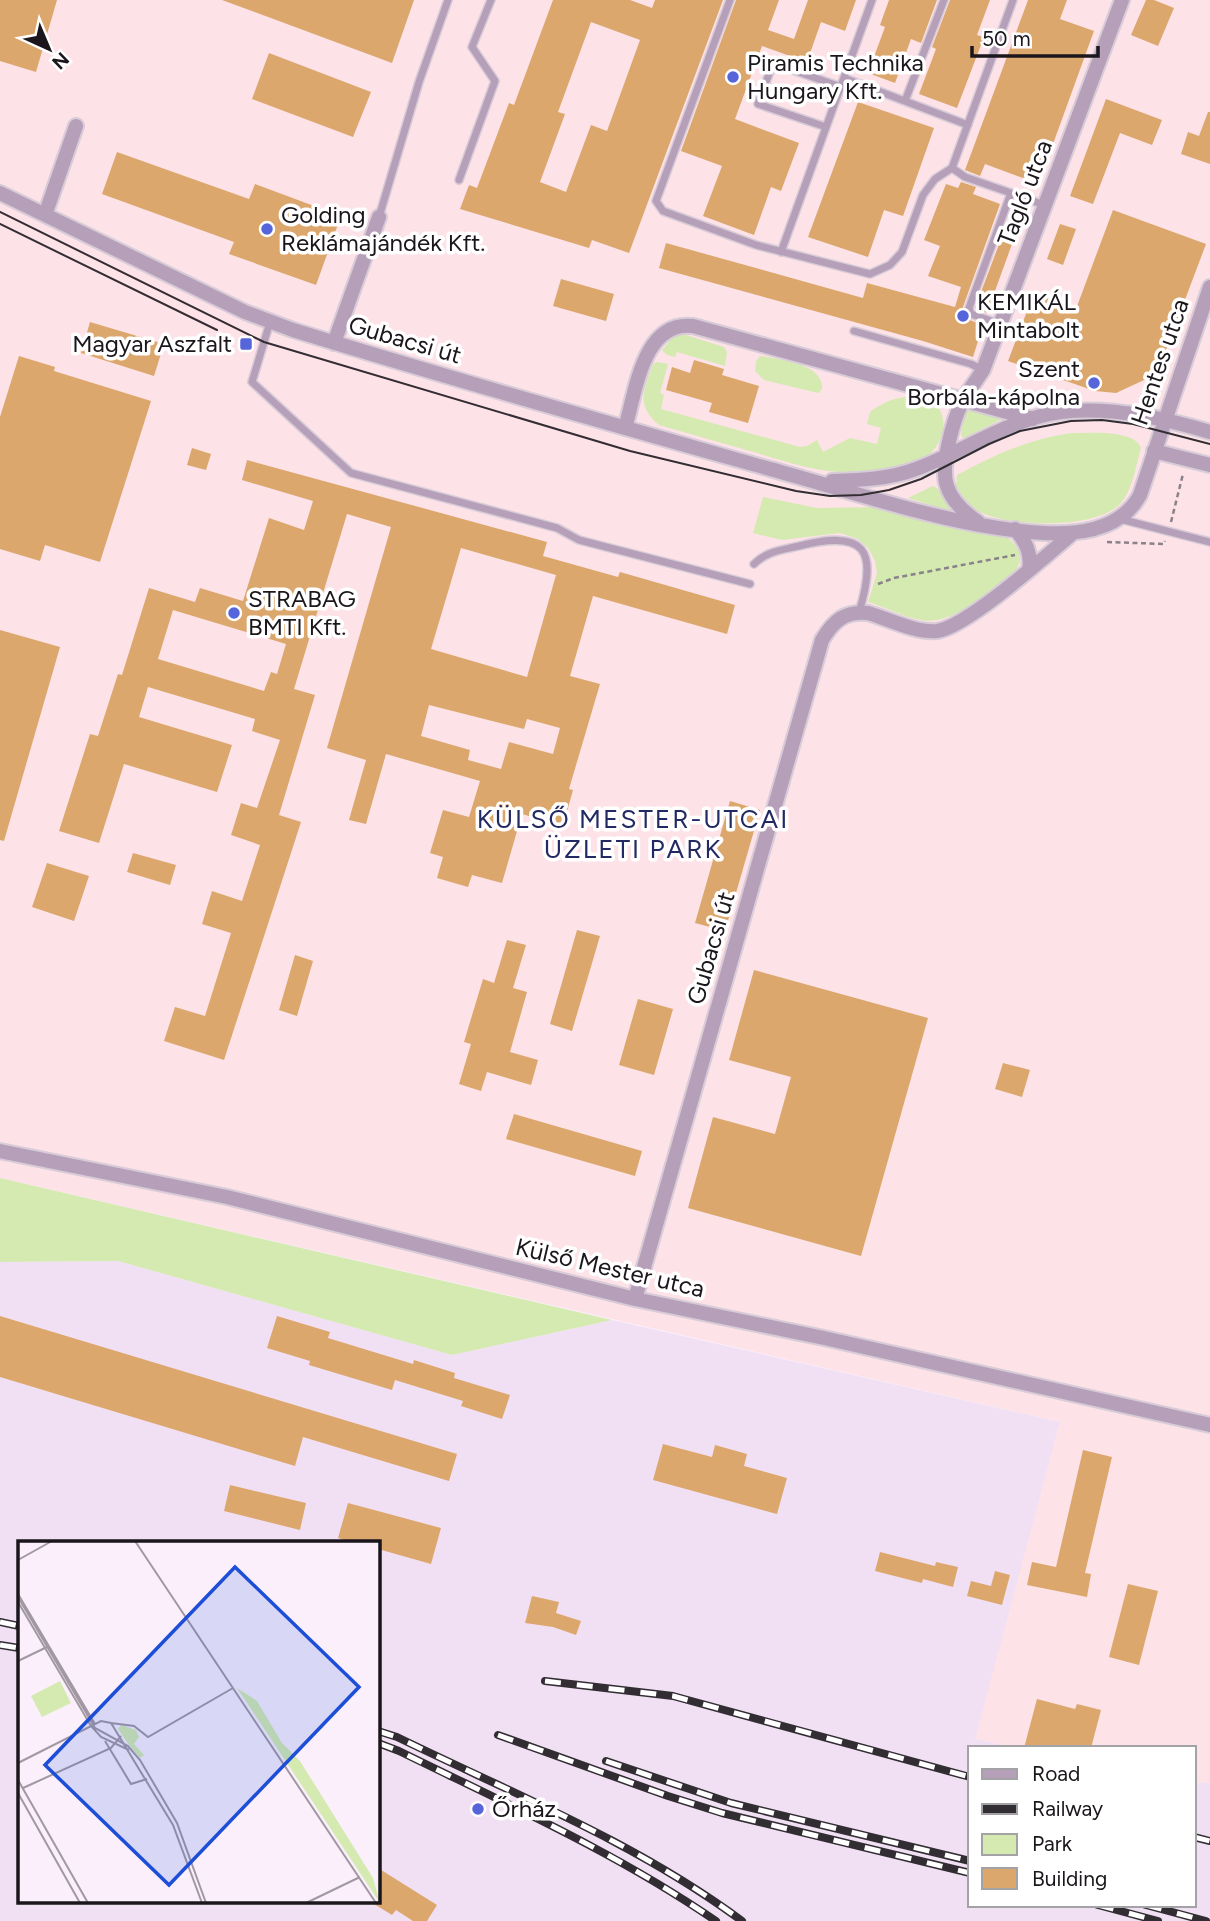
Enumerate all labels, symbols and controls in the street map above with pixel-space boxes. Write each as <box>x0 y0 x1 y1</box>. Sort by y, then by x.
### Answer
north arrow <box>14 14 84 84</box>
scale bar <box>972 14 1098 58</box>
text: 50 m <box>982 26 1031 51</box>
text: N <box>47 47 74 74</box>
place label: Piramis Technika Hungary Kft. <box>747 48 924 105</box>
marker: Piramis Technika Hungary Kft. <box>725 69 741 85</box>
street label: Tagló utca <box>991 136 1058 250</box>
place label: Golding Reklámajándék Kft. <box>281 200 485 257</box>
marker: Golding Reklámajándék Kft. <box>259 221 275 237</box>
place label: KEMIKÁL Mintabolt <box>977 287 1080 344</box>
street label: Hentes utca <box>1124 295 1195 429</box>
marker: KEMIKÁL Mintabolt <box>955 308 971 324</box>
street label: Gubacsi út <box>345 310 465 369</box>
place label: Magyar Aszfalt <box>72 329 232 358</box>
marker: Magyar Aszfalt <box>238 336 254 352</box>
place label: Szent Borbála-kápolna <box>907 354 1080 411</box>
marker: Szent Borbála-kápolna <box>1086 375 1102 391</box>
place label: STRABAG BMTI Kft. <box>248 584 356 641</box>
marker: STRABAG BMTI Kft. <box>226 605 242 621</box>
district label: KÜLSŐ MESTER-UTCAI ÜZLETI PARK <box>477 803 789 865</box>
street label: Gubacsi út <box>681 888 740 1008</box>
street label: Külső Mester utca <box>513 1232 707 1303</box>
inset map <box>18 1541 380 1904</box>
legend <box>968 1746 1196 1907</box>
text: Road <box>1032 1761 1080 1786</box>
place label: Őrház <box>492 1794 556 1823</box>
text: Railway <box>1032 1796 1103 1821</box>
marker: Őrház <box>470 1801 486 1817</box>
text: Park <box>1032 1831 1073 1856</box>
text: Building <box>1032 1866 1107 1891</box>

